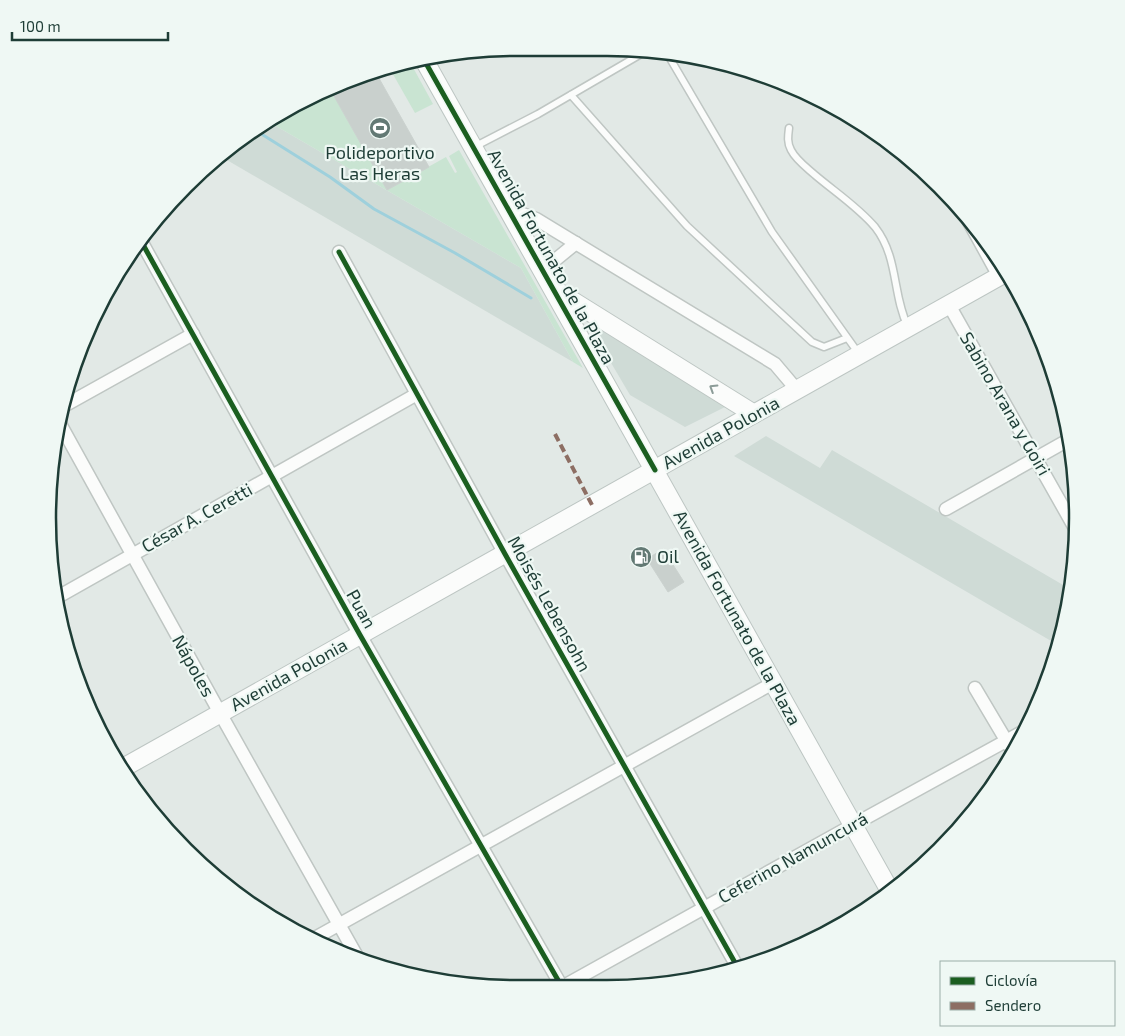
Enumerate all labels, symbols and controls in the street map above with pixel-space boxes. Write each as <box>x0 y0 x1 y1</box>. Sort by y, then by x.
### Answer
scale bar <box>12 10 169 42</box>
text: 100 m <box>20 17 61 35</box>
sports icon: Polideportivo Las Heras <box>368 116 392 140</box>
place label: Polideportivo Las Heras <box>325 141 435 184</box>
street label: Avenida Fortunato de la Plaza <box>483 145 620 368</box>
street label: Sabino Arana y Goiri <box>956 328 1056 479</box>
one-way arrow <box>709 385 718 395</box>
street label: Avenida Polonia <box>658 391 783 473</box>
street label: César A. Ceretti <box>137 478 256 557</box>
street label: Avenida Fortunato de la Plaza <box>669 506 806 729</box>
street label: Moisés Lebensohn <box>503 532 596 675</box>
fuel station icon: Oil <box>629 545 653 569</box>
place label: Oil <box>657 545 679 567</box>
street label: Puan <box>342 585 381 632</box>
street label: Nápoles <box>168 631 220 700</box>
street label: Avenida Polonia <box>226 633 351 715</box>
street label: Ceferino Namuncurá <box>714 807 871 907</box>
legend <box>940 961 1115 1026</box>
text: Ciclovía <box>985 971 1037 989</box>
text: Sendero <box>985 996 1041 1014</box>

